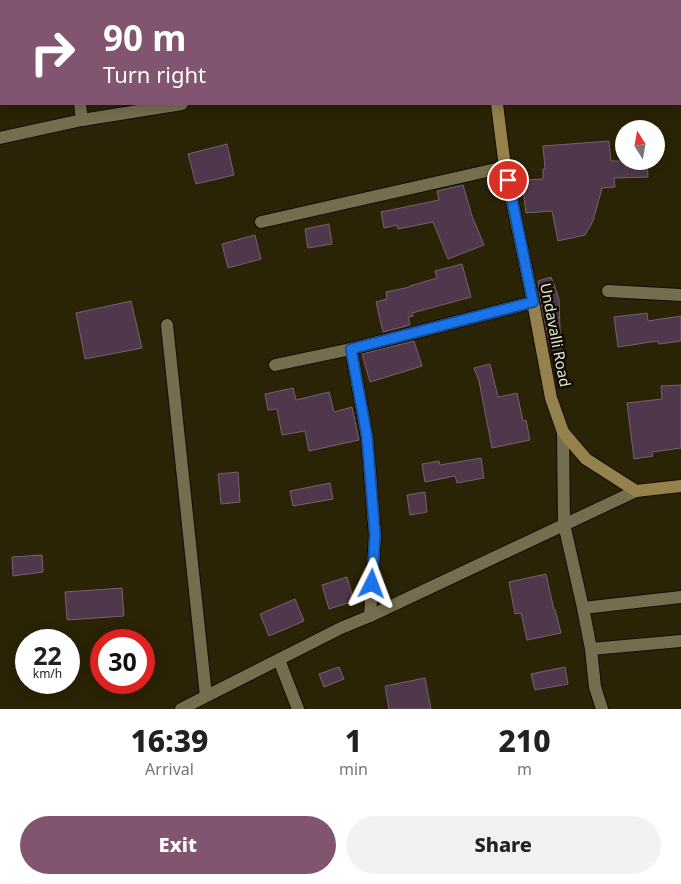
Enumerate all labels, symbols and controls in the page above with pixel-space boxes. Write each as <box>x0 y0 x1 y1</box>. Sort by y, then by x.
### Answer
text: 90 m <box>103 14 186 61</box>
icon: right <box>20 20 85 85</box>
text: Turn right <box>103 59 206 89</box>
north arrow <box>615 120 665 170</box>
map controls <box>615 120 665 170</box>
pin <box>487 159 529 201</box>
icon: arrive <box>494 166 522 194</box>
street label: Undavalli Road <box>536 281 576 388</box>
position arrow <box>345 557 397 609</box>
speed limit sign: 30 <box>90 629 155 694</box>
text: 22 <box>33 638 62 672</box>
text: km/h <box>33 665 62 682</box>
text: 16:39 <box>131 720 208 761</box>
text: 1 <box>345 720 362 761</box>
text: 210 <box>498 720 550 761</box>
text: Arrival <box>145 758 194 780</box>
text: min <box>339 758 368 780</box>
text: m <box>517 758 532 780</box>
button: Exit <box>20 816 336 874</box>
button: Share <box>346 816 661 874</box>

